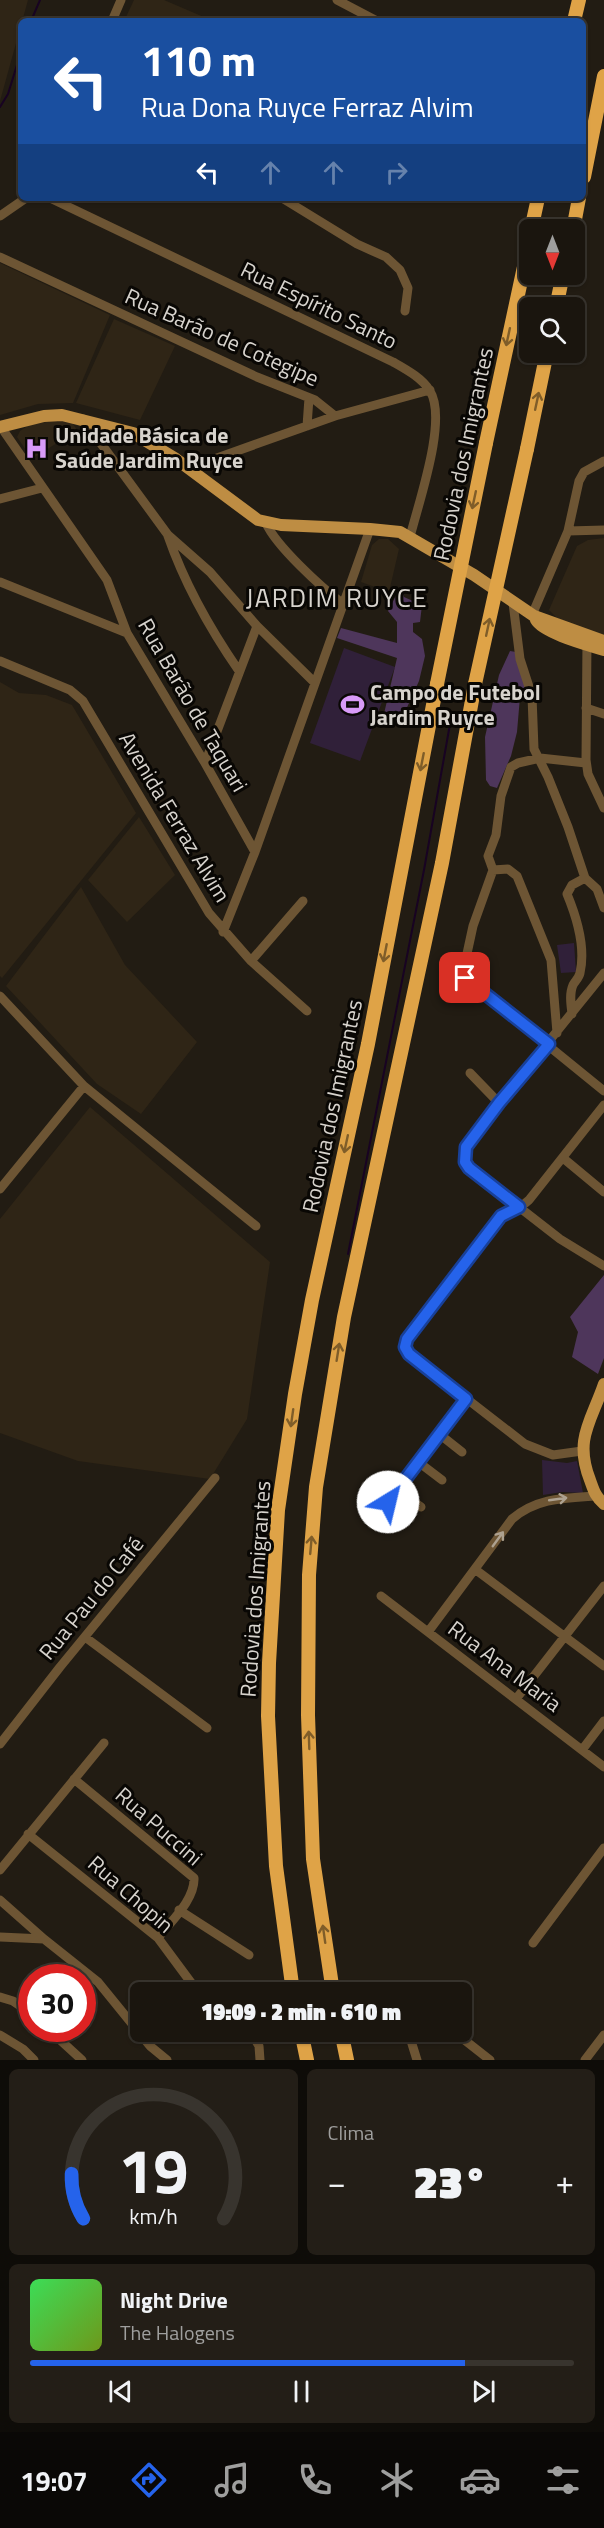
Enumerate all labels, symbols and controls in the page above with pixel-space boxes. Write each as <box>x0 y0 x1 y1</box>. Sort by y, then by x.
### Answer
text: 110 m <box>141 28 256 92</box>
icon: left <box>42 42 120 120</box>
text: Rua Dona Ruyce Ferraz Alvim <box>141 86 473 127</box>
icon: left <box>191 156 224 189</box>
icon: ahead <box>254 156 287 189</box>
icon: ahead <box>317 156 350 189</box>
icon: right <box>380 156 413 189</box>
north arrow <box>519 219 585 285</box>
map controls <box>519 219 585 363</box>
street label: Rua Espírito Santo <box>235 252 403 358</box>
street label: Rua Barão de Cotegipe <box>120 279 324 395</box>
button: search <box>519 297 585 363</box>
one-way arrow <box>502 327 514 346</box>
street label: Rodovia dos Imigrantes <box>424 344 502 564</box>
one-way arrow <box>532 391 543 411</box>
place label: Unidade Básica de Saúde Jardim Ruyce <box>55 418 243 477</box>
hospital icon: Unidade Básica de Saúde Jardim Ruyce <box>24 435 50 461</box>
one-way arrow <box>468 490 479 510</box>
district label: JARDIM RUYCE <box>246 578 428 617</box>
street label: Rua Barão de Taquari <box>129 612 257 798</box>
one-way arrow <box>482 618 494 637</box>
place label: Campo de Futebol Jardim Ruyce <box>370 675 541 734</box>
sports icon: Campo de Futebol Jardim Ruyce <box>339 692 365 718</box>
street label: Avenida Ferraz Alvim <box>111 725 239 909</box>
one-way arrow <box>416 751 427 771</box>
one-way arrow <box>379 943 390 963</box>
pin <box>439 952 490 1003</box>
icon: arrive <box>448 961 481 994</box>
street label: Rodovia dos Imigrantes <box>293 996 371 1216</box>
one-way arrow <box>340 1134 351 1153</box>
one-way arrow <box>333 1343 344 1363</box>
one-way arrow <box>286 1407 297 1427</box>
position arrow <box>356 1470 420 1534</box>
street label: Rodovia dos Imigrantes <box>230 1480 280 1698</box>
one-way arrow <box>547 1494 567 1505</box>
street label: Rua Pau do Café <box>30 1529 152 1667</box>
one-way arrow <box>492 1531 504 1547</box>
one-way arrow <box>306 1536 317 1556</box>
street label: Rua Ana Maria <box>441 1612 569 1720</box>
one-way arrow <box>303 1731 314 1751</box>
street label: Rua Puccini <box>108 1778 210 1874</box>
street label: Rua Chopin <box>80 1847 182 1941</box>
one-way arrow <box>318 1925 329 1945</box>
speed limit sign: 30 <box>18 1964 96 2042</box>
text: 19:09 · 2 min · 610 m <box>201 1995 401 2029</box>
text: Clima <box>328 2117 374 2148</box>
text: 19 <box>118 2122 188 2217</box>
text: 23° <box>414 2147 488 2215</box>
text: − <box>328 2157 346 2207</box>
text: + <box>556 2157 574 2207</box>
text: km/h <box>129 2200 178 2232</box>
text: Night Drive <box>120 2283 228 2317</box>
text: The Halogens <box>120 2317 235 2348</box>
icon: previous <box>104 2375 137 2408</box>
icon: pause <box>285 2375 318 2408</box>
icon: next <box>467 2375 500 2408</box>
icon: directions <box>128 2459 170 2501</box>
icon: music <box>211 2459 253 2501</box>
icon: phone <box>294 2459 336 2501</box>
icon: climate <box>376 2459 418 2501</box>
icon: car <box>459 2459 501 2501</box>
icon: filters <box>542 2459 584 2501</box>
text: 19:07 <box>20 2460 88 2501</box>

